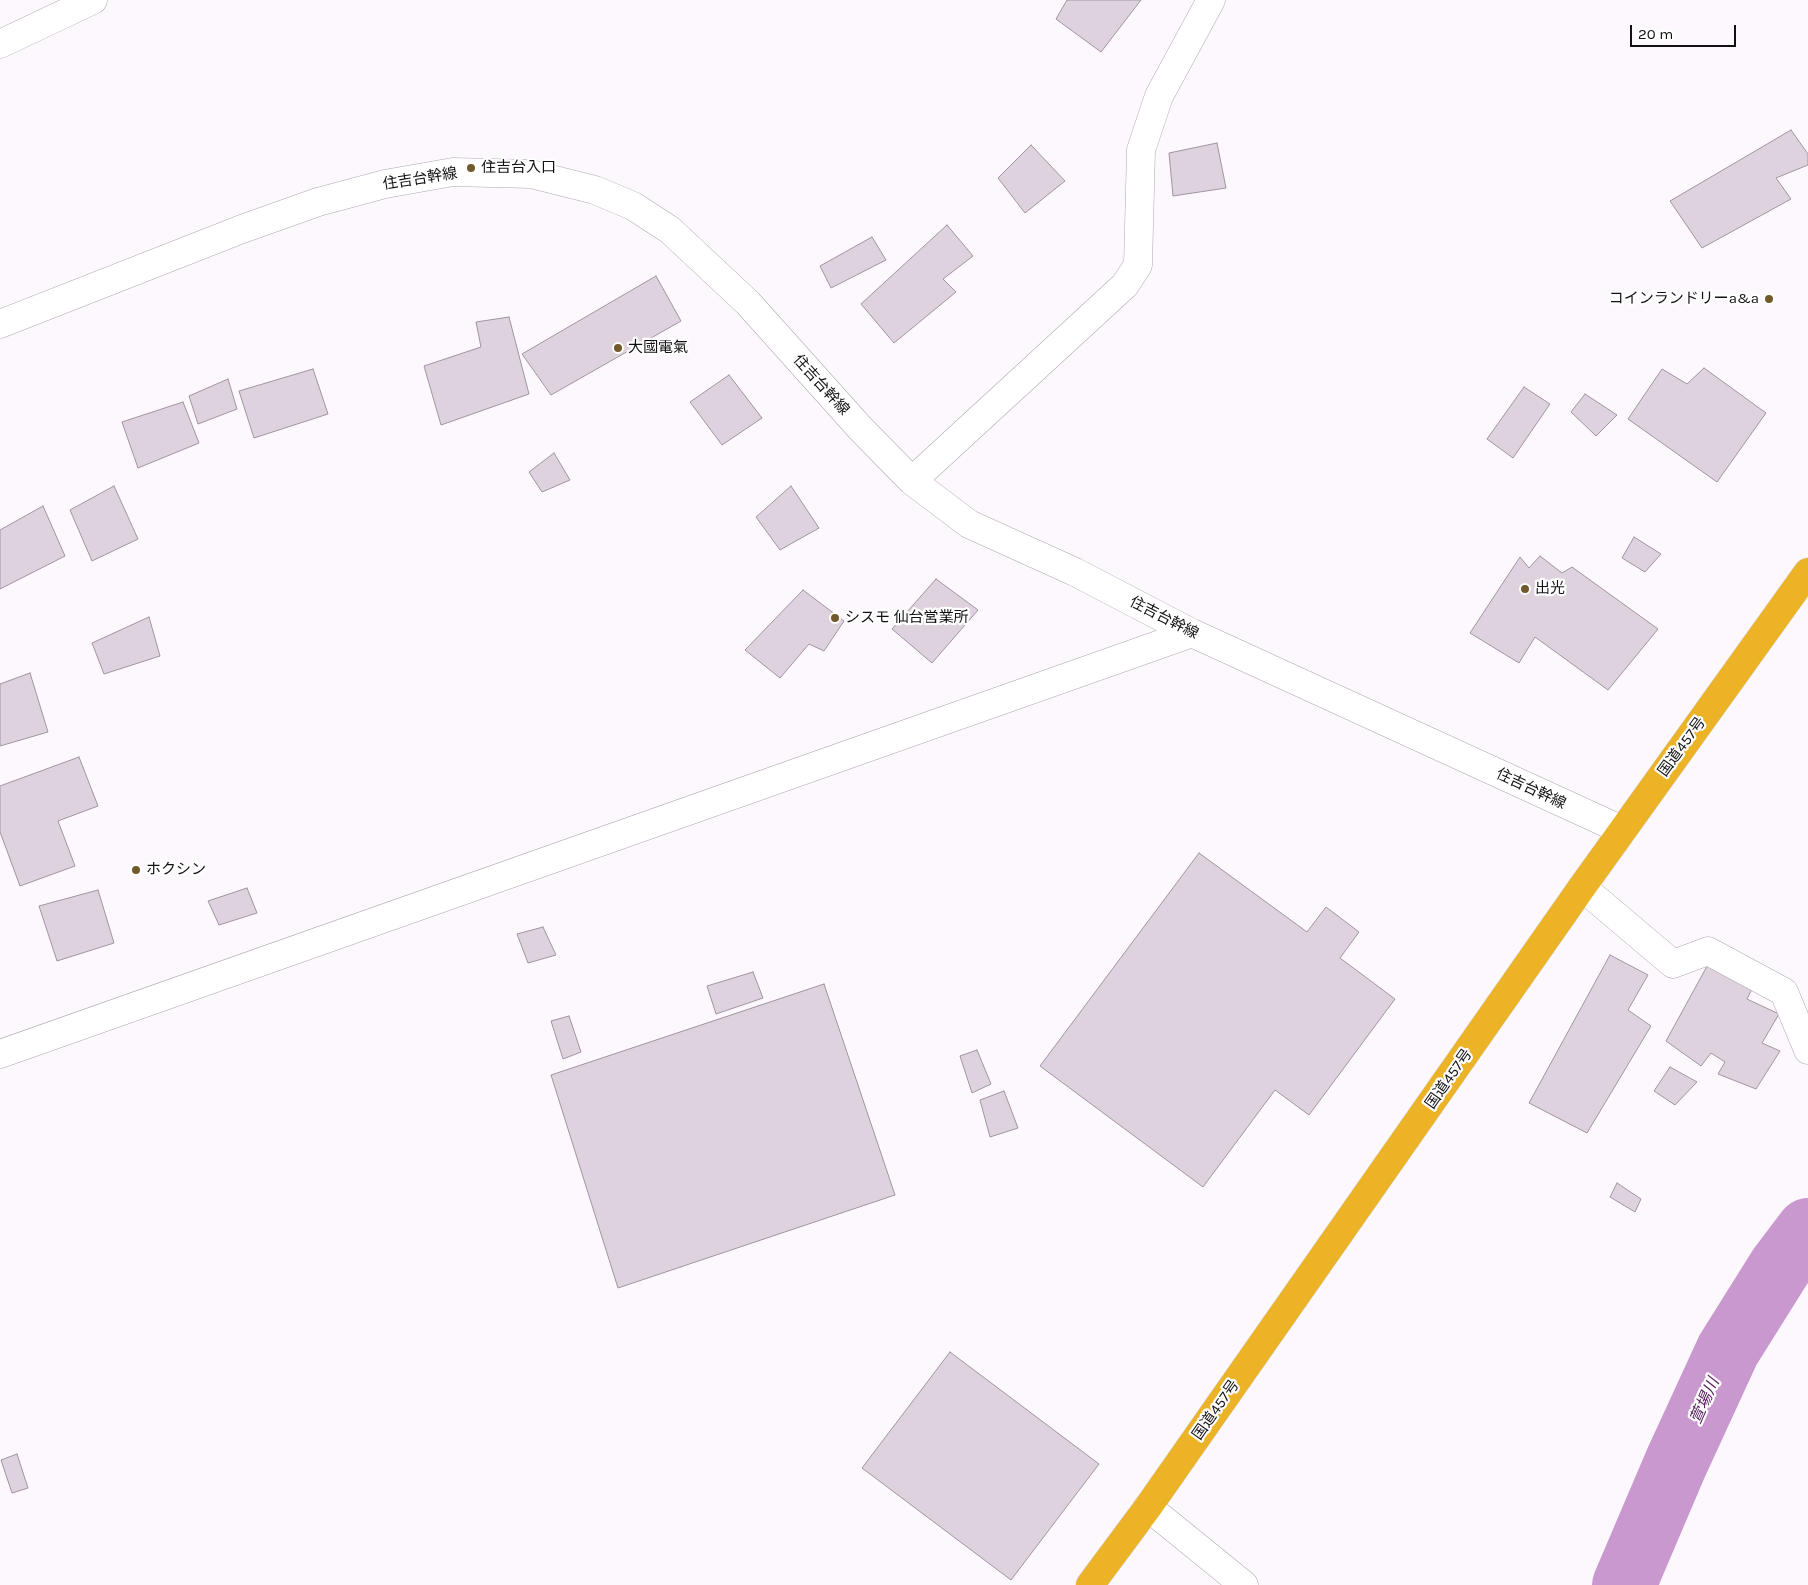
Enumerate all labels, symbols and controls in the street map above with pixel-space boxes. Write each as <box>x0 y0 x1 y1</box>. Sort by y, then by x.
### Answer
scale bar <box>1633 15 1739 47</box>
text: 20 m <box>1638 25 1673 43</box>
place label: 住吉台入口 <box>481 159 556 177</box>
marker: 住吉台入口 <box>465 162 477 174</box>
street label: 住吉台幹線 <box>382 164 458 194</box>
place label: コインランドリーa&a <box>1609 290 1759 308</box>
marker: コインランドリーa&a <box>1763 293 1775 305</box>
place label: 大國電氣 <box>628 339 688 357</box>
marker: 大國電氣 <box>612 342 624 354</box>
street label: 住吉台幹線 <box>789 351 853 419</box>
place label: 出光 <box>1535 580 1565 598</box>
marker: 出光 <box>1519 583 1531 595</box>
street label: 住吉台幹線 <box>1127 593 1201 643</box>
place label: シスモ 仙台営業所 <box>845 609 969 627</box>
marker: シスモ 仙台営業所 <box>829 612 841 624</box>
street label: 国道457号 <box>1654 714 1710 780</box>
street label: 住吉台幹線 <box>1493 765 1569 813</box>
place label: ホクシン <box>146 861 206 879</box>
marker: ホクシン <box>130 864 142 876</box>
street label: 国道457号 <box>1422 1046 1476 1112</box>
water label: 萱場川 <box>1686 1375 1724 1427</box>
street label: 国道457号 <box>1189 1377 1243 1443</box>

